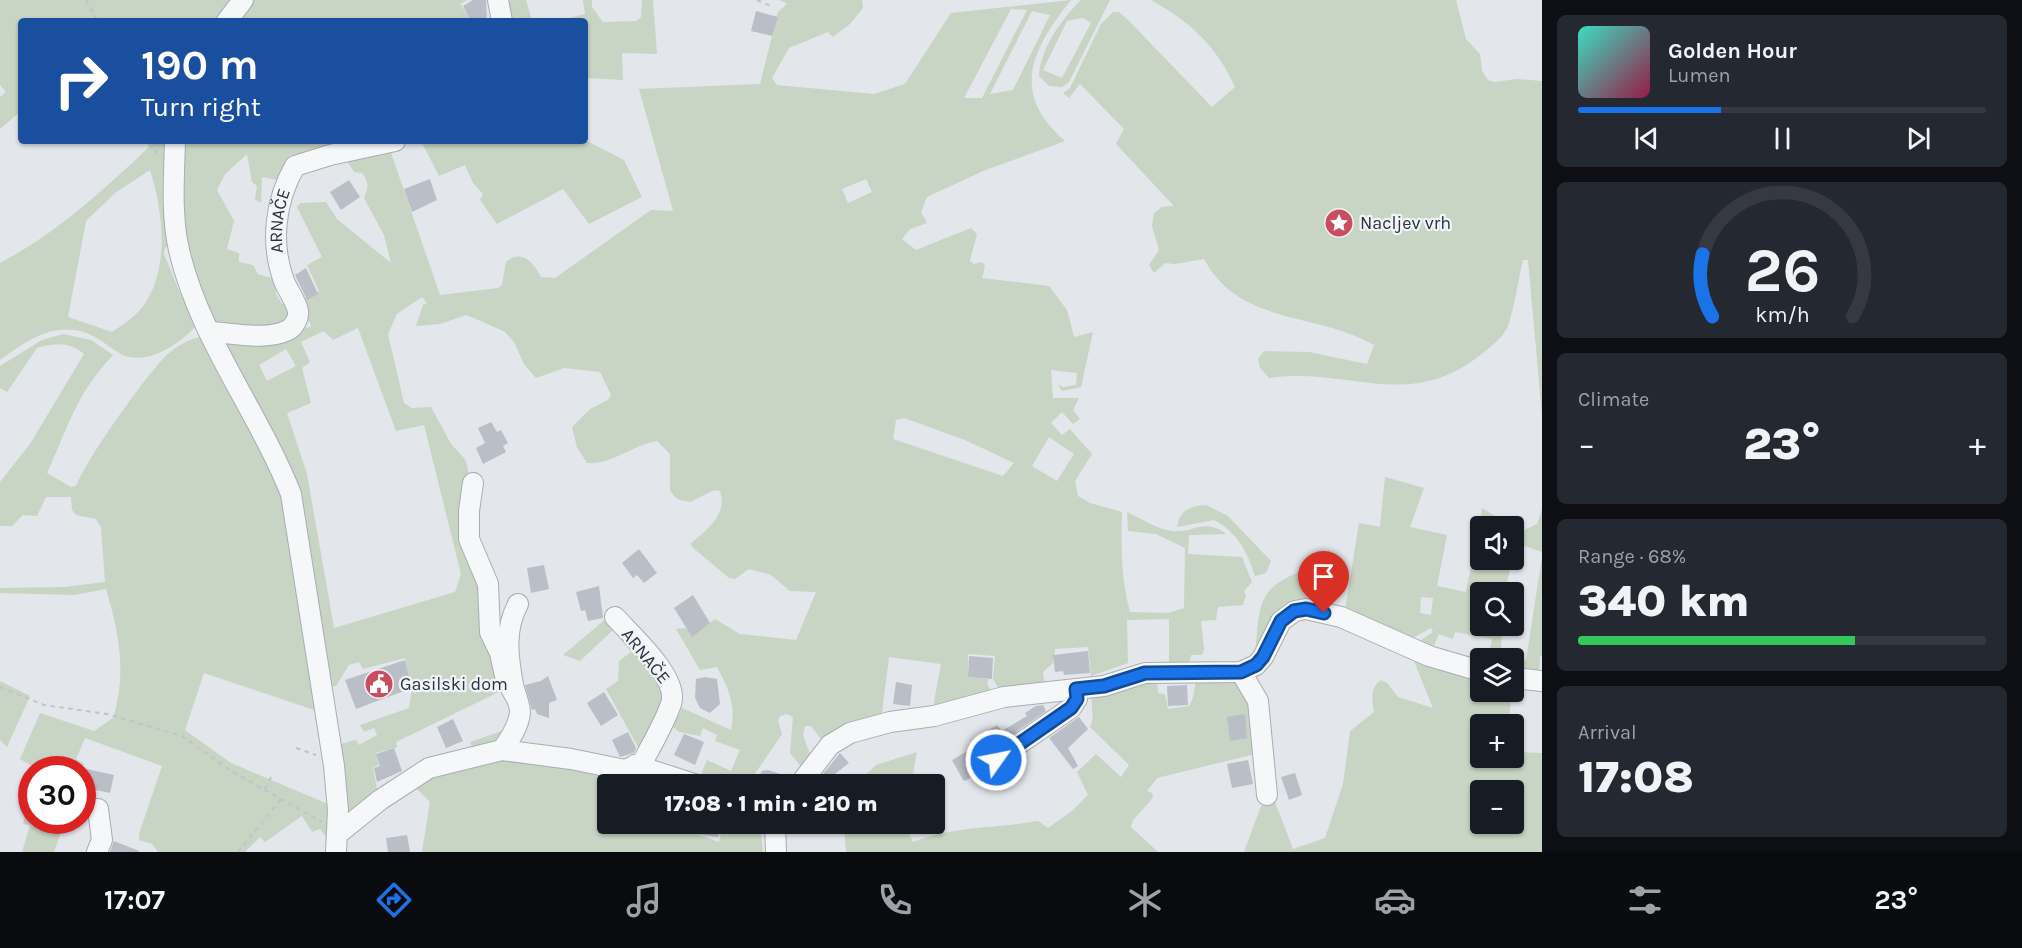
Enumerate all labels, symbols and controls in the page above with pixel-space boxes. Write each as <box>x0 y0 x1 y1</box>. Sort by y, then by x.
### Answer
text: Golden Hour <box>1668 38 1797 64</box>
text: 190 m <box>141 40 259 90</box>
icon: right <box>42 42 120 120</box>
text: Lumen <box>1668 64 1731 87</box>
text: Turn right <box>141 91 261 123</box>
icon: previous <box>1630 122 1663 155</box>
icon: pause <box>1766 122 1799 155</box>
icon: next <box>1902 122 1935 155</box>
street label: ARNAČE <box>265 186 295 254</box>
place icon: Nacljev vrh <box>1323 207 1355 239</box>
place label: Nacljev vrh <box>1360 212 1451 234</box>
text: 26 <box>1744 234 1820 307</box>
text: km/h <box>1755 302 1809 327</box>
text: Climate <box>1578 388 1649 411</box>
text: 23° <box>1743 418 1821 470</box>
text: − <box>1578 425 1595 463</box>
text: + <box>1969 425 1986 463</box>
map controls <box>1470 516 1524 834</box>
button: sound <box>1470 516 1524 570</box>
text: Range · 68% <box>1578 545 1686 568</box>
pin <box>1298 551 1349 613</box>
icon: arrive <box>1307 560 1340 593</box>
text: 340 km <box>1578 575 1750 627</box>
button: search <box>1470 582 1524 636</box>
street label: ARNAČE <box>617 624 675 688</box>
button: layers <box>1470 648 1524 702</box>
public building icon: Gasilski dom <box>363 668 395 700</box>
place label: Gasilski dom <box>400 673 508 695</box>
button: + <box>1470 714 1524 768</box>
text: Arrival <box>1578 721 1637 744</box>
position arrow <box>964 728 1028 792</box>
text: 17:08 <box>1578 751 1694 803</box>
speed limit sign: 30 <box>18 756 96 834</box>
button: − <box>1470 780 1524 834</box>
text: 17:08 · 1 min · 210 m <box>664 791 878 817</box>
icon: directions <box>373 879 415 921</box>
icon: music <box>623 879 665 921</box>
icon: phone <box>874 879 916 921</box>
icon: climate <box>1124 879 1166 921</box>
icon: car <box>1374 879 1416 921</box>
icon: filters <box>1624 879 1666 921</box>
text: 17:07 <box>104 884 165 916</box>
text: 23° <box>1874 884 1918 916</box>

